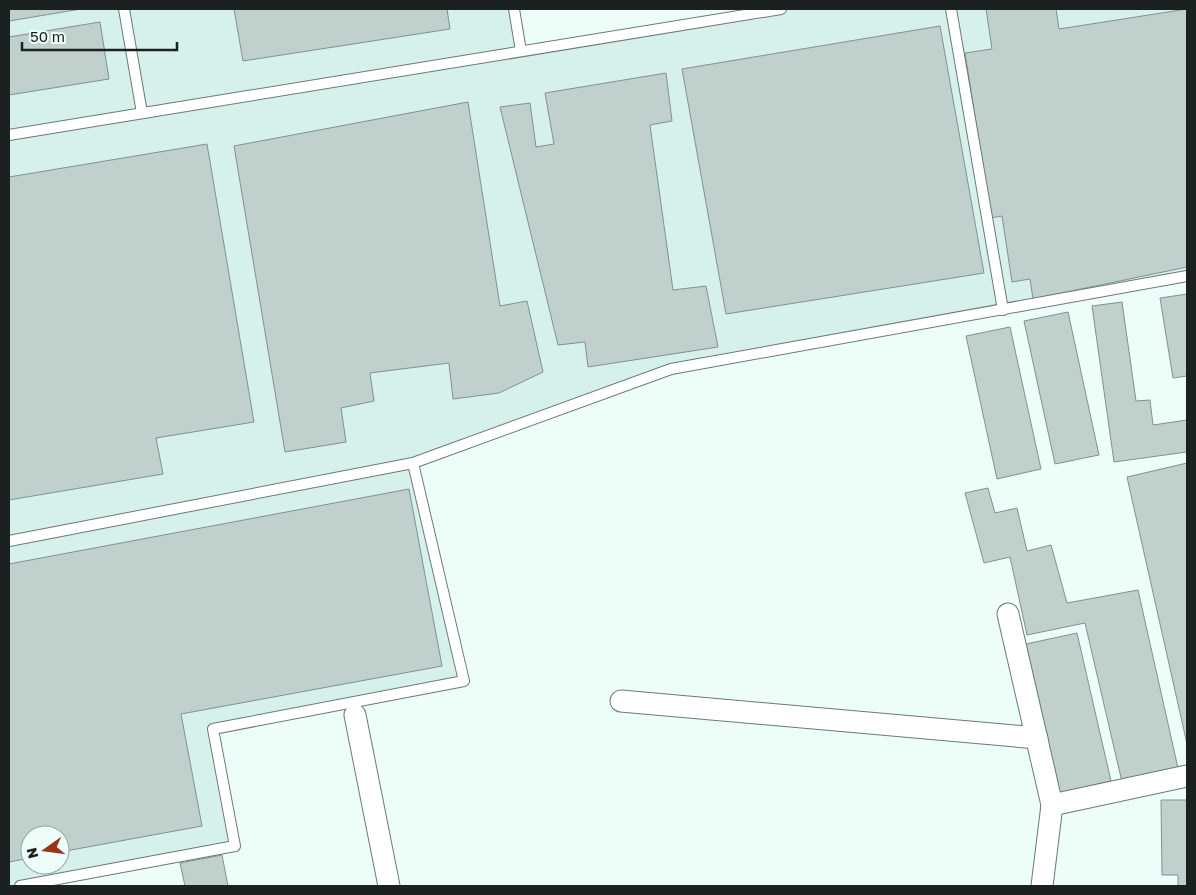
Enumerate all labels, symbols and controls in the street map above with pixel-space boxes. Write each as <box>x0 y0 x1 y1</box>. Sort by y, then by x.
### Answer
scale bar <box>22 20 178 52</box>
text: 50 m <box>30 27 65 45</box>
north arrow <box>20 825 70 875</box>
text: N <box>22 846 41 860</box>

